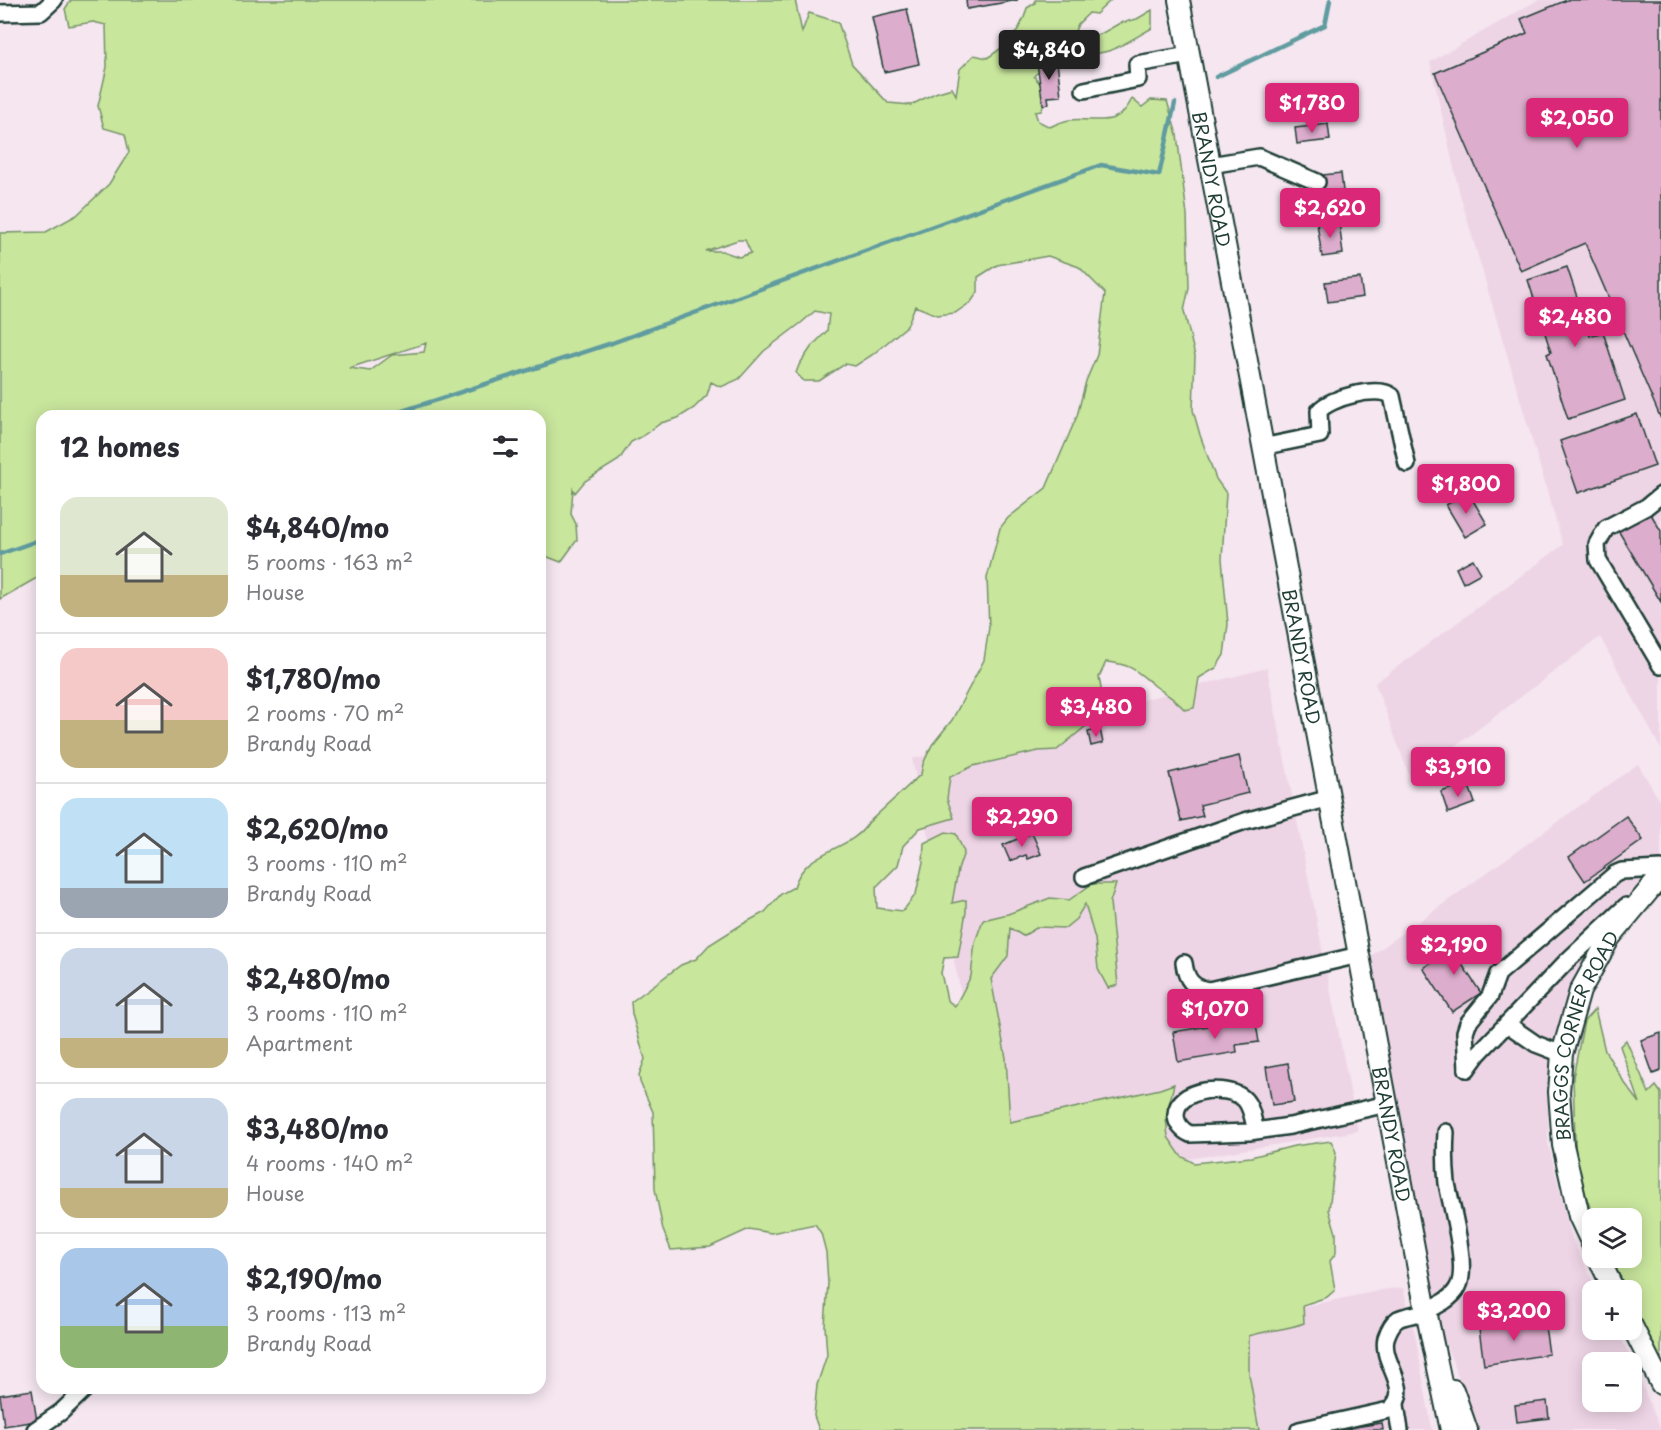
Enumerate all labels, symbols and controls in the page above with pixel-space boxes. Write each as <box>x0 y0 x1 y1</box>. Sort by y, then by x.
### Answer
pin: $4,840 <box>1000 30 1098 81</box>
text: $4,840 <box>1013 34 1085 64</box>
pin: $1,780 <box>1263 83 1361 134</box>
text: $1,780 <box>1279 87 1345 117</box>
pin: $2,050 <box>1528 98 1626 149</box>
text: $2,050 <box>1540 102 1614 132</box>
street label: BRANDY ROAD <box>1187 109 1239 249</box>
pin: $2,620 <box>1281 188 1379 239</box>
text: $2,620 <box>1294 192 1366 222</box>
pin: $2,480 <box>1526 297 1624 348</box>
text: $2,480 <box>1538 301 1612 331</box>
text: 12 homes <box>60 427 180 466</box>
icon: filters <box>489 430 522 463</box>
pin: $1,800 <box>1417 464 1515 515</box>
text: $1,800 <box>1431 468 1501 498</box>
text: $4,840/mo <box>246 508 389 547</box>
icon: home <box>108 521 180 593</box>
text: 5 rooms · 163 m² <box>246 547 413 577</box>
text: House <box>246 577 305 607</box>
street label: BRANDY ROAD <box>1277 586 1329 727</box>
text: $1,780/mo <box>246 659 381 698</box>
icon: home <box>108 672 180 744</box>
pin: $3,480 <box>1047 687 1145 738</box>
text: $3,480 <box>1060 691 1132 721</box>
text: 2 rooms · 70 m² <box>246 698 404 728</box>
text: Brandy Road <box>246 728 372 758</box>
pin: $3,910 <box>1409 747 1507 798</box>
text: $3,910 <box>1425 751 1491 781</box>
pin: $2,290 <box>973 797 1071 848</box>
text: $2,290 <box>986 801 1058 831</box>
text: $2,620/mo <box>246 809 388 848</box>
icon: home <box>108 822 180 894</box>
text: 3 rooms · 110 m² <box>246 848 408 878</box>
text: Brandy Road <box>246 878 372 908</box>
pin: $2,190 <box>1405 925 1503 976</box>
street label: BRAGGS CORNER ROAD <box>1545 925 1625 1142</box>
text: $2,190 <box>1421 929 1487 959</box>
text: $2,480/mo <box>246 959 390 998</box>
icon: home <box>108 972 180 1044</box>
pin: $1,070 <box>1166 989 1264 1040</box>
text: $1,070 <box>1181 993 1249 1023</box>
text: 3 rooms · 110 m² <box>246 998 408 1028</box>
text: Apartment <box>246 1028 353 1058</box>
street label: BRANDY ROAD <box>1367 1064 1419 1204</box>
text: $3,480/mo <box>246 1109 388 1148</box>
icon: home <box>108 1122 180 1194</box>
text: 4 rooms · 140 m² <box>246 1148 413 1178</box>
text: House <box>246 1178 305 1208</box>
map controls <box>1582 1208 1642 1412</box>
button: layers <box>1582 1208 1642 1268</box>
text: $2,190/mo <box>246 1259 382 1298</box>
icon: home <box>108 1272 180 1344</box>
button: + <box>1582 1280 1642 1340</box>
pin: $3,200 <box>1465 1291 1563 1342</box>
text: $3,200 <box>1477 1295 1551 1325</box>
text: 3 rooms · 113 m² <box>246 1298 406 1328</box>
text: Brandy Road <box>246 1328 372 1358</box>
button: − <box>1582 1352 1642 1412</box>

